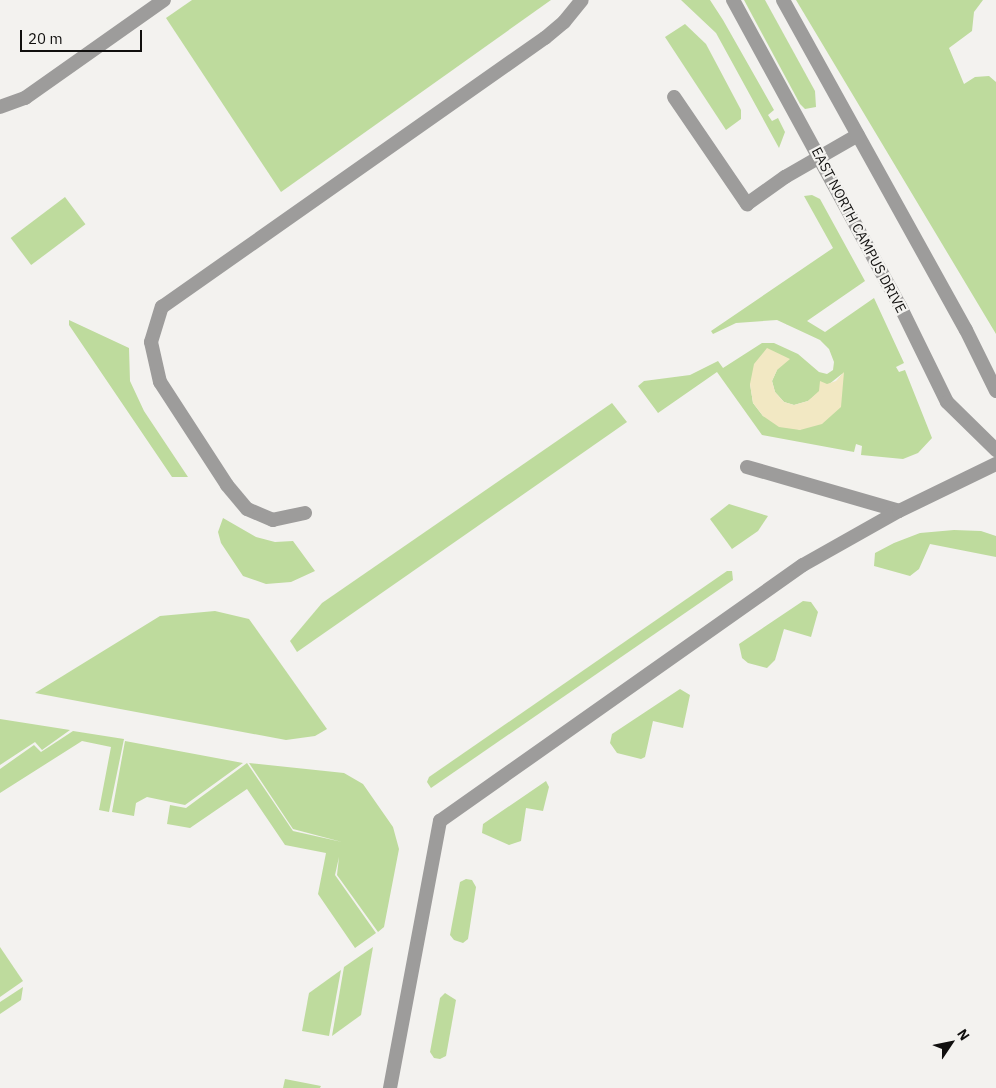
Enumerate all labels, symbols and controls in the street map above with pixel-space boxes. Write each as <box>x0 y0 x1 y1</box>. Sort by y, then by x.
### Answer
scale bar <box>22 20 145 52</box>
text: 20 m <box>28 29 63 48</box>
street label: EAST NORTH CAMPUS DRIVE <box>808 144 910 316</box>
north arrow <box>926 1018 976 1068</box>
text: N <box>953 1025 974 1044</box>

